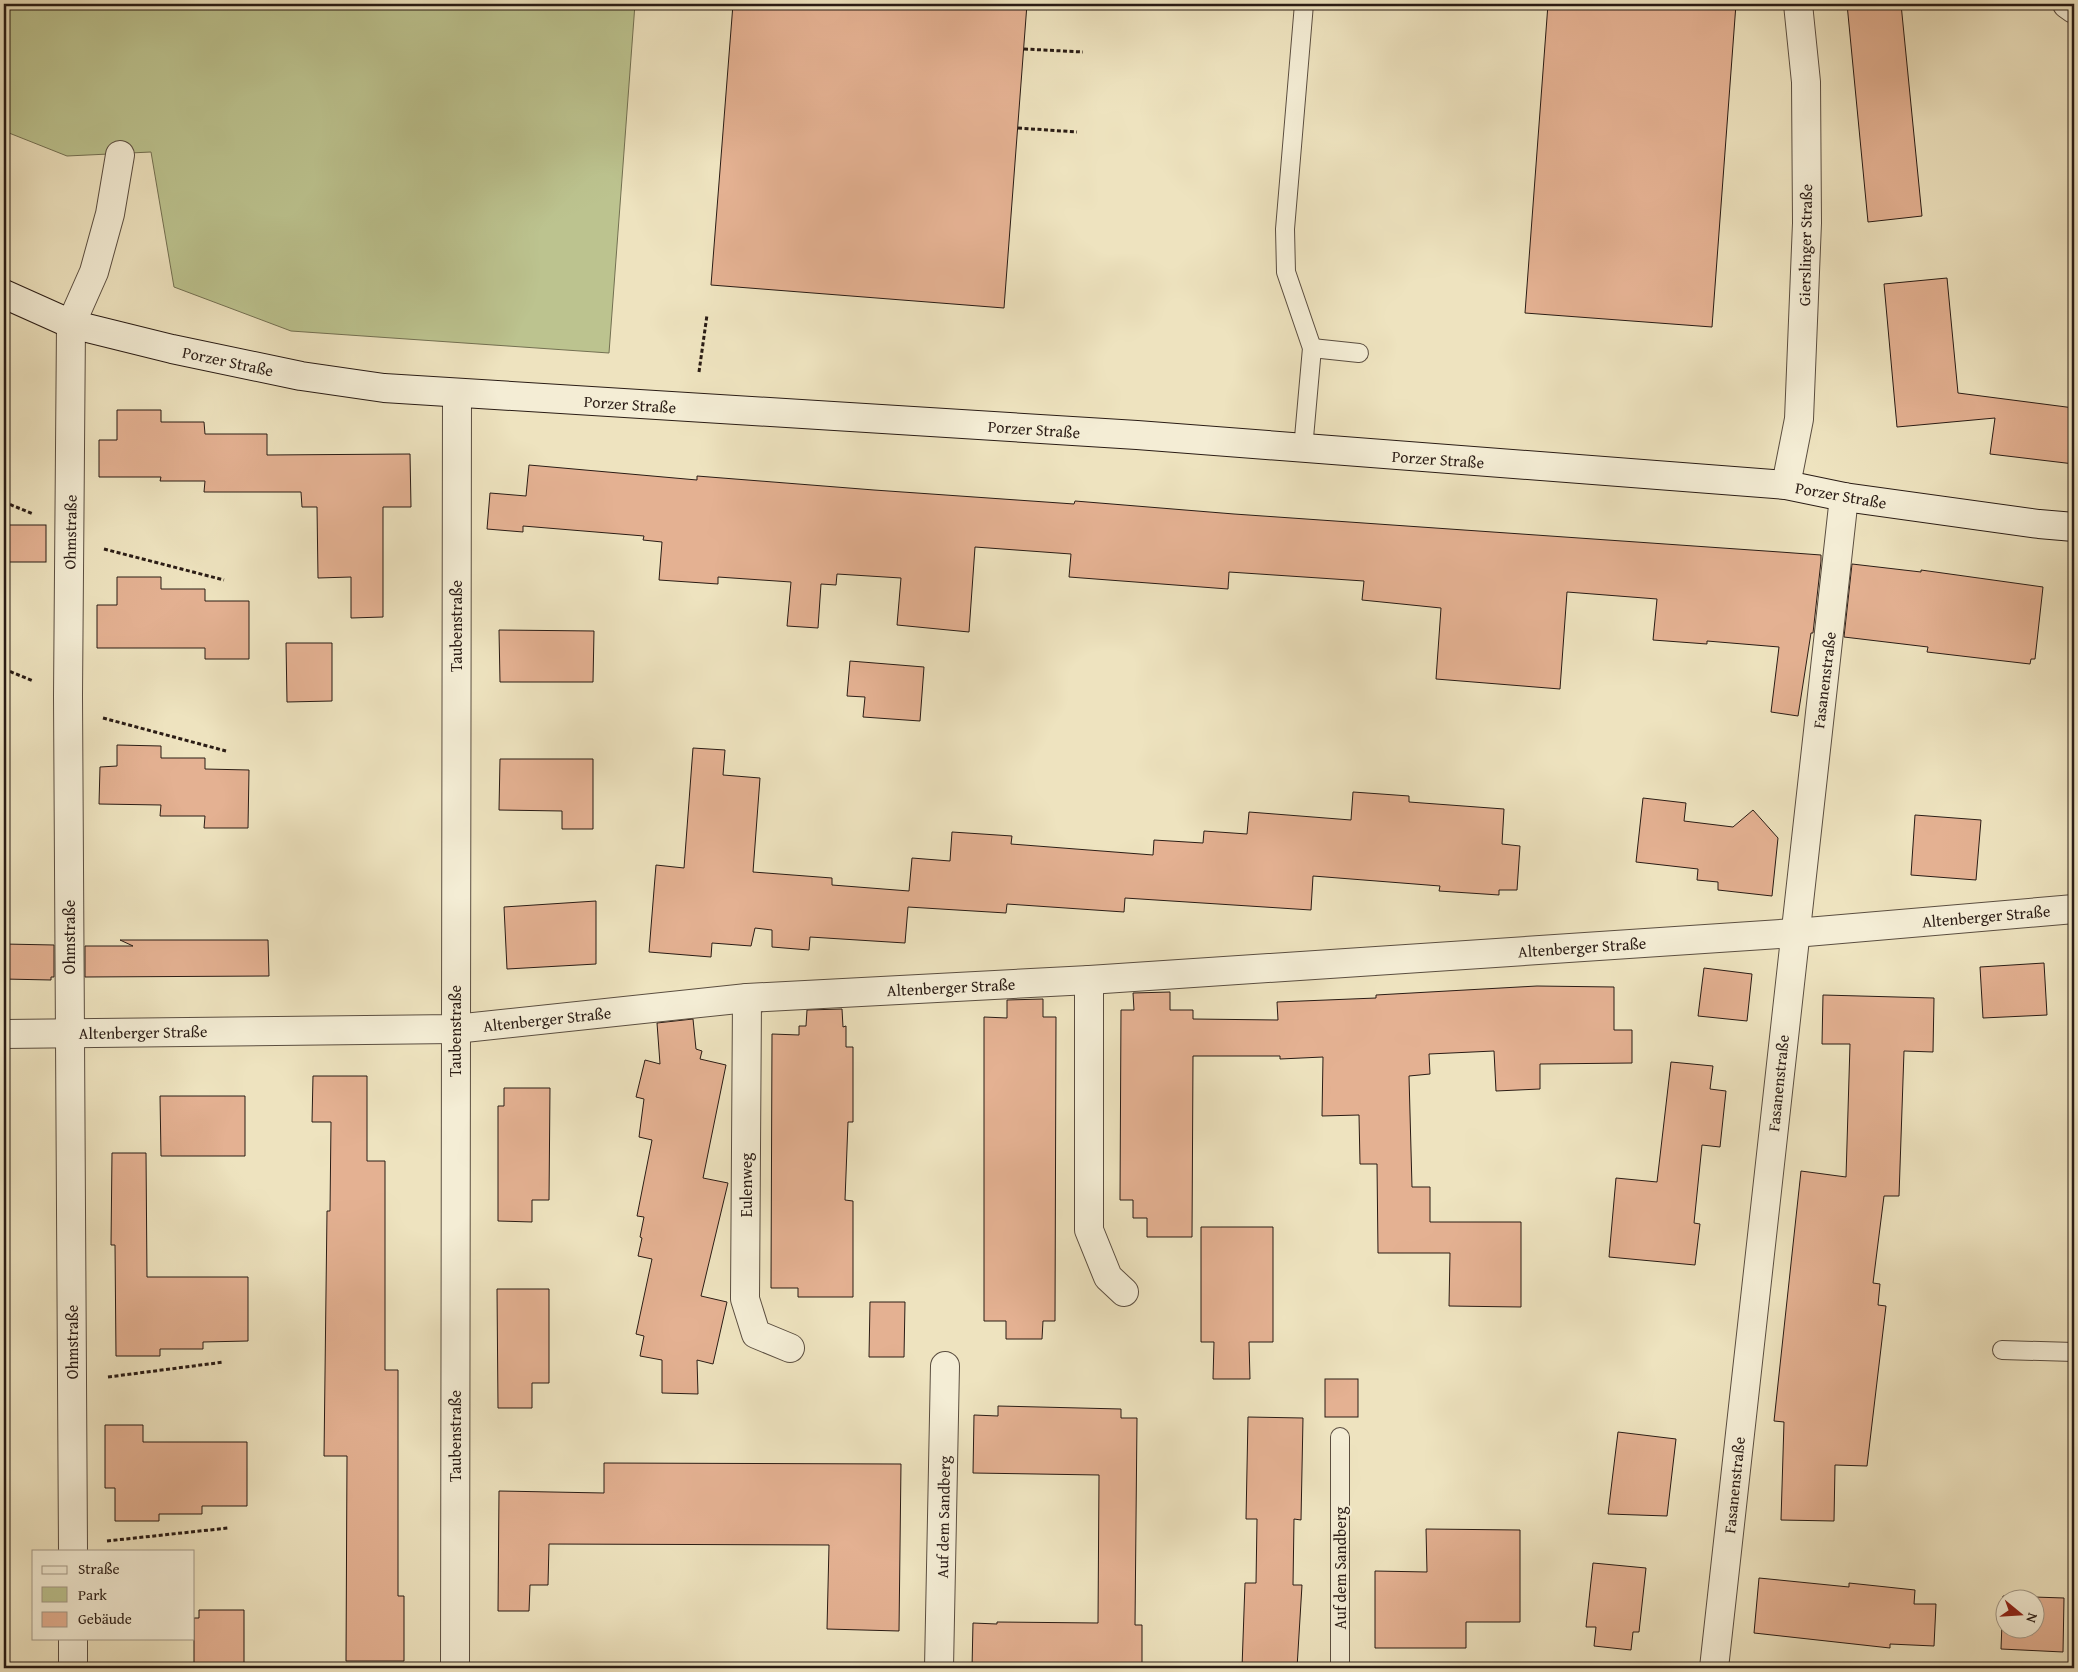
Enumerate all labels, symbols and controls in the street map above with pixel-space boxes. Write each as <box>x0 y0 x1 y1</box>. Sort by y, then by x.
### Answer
street label: Gierslinger Straße <box>1792 184 1818 306</box>
street label: Porzer Straße <box>180 340 276 382</box>
street label: Porzer Straße <box>583 389 677 419</box>
street label: Porzer Straße <box>987 414 1081 444</box>
street label: Porzer Straße <box>1391 444 1485 474</box>
street label: Porzer Straße <box>1793 475 1889 515</box>
street label: Ohmstraße <box>57 494 83 570</box>
street label: Taubenstraße <box>444 580 468 672</box>
street label: Fasanenstraße <box>1806 630 1842 730</box>
street label: Altenberger Straße <box>1921 898 2051 934</box>
street label: Ohmstraße <box>57 900 81 974</box>
street label: Altenberger Straße <box>1517 931 1647 963</box>
street label: Altenberger Straße <box>886 972 1016 1002</box>
street label: Taubenstraße <box>443 985 467 1077</box>
street label: Altenberger Straße <box>482 1000 612 1038</box>
street label: Altenberger Straße <box>78 1019 208 1045</box>
street label: Fasanenstraße <box>1761 1033 1795 1133</box>
street label: Eulenweg <box>734 1153 758 1217</box>
street label: Ohmstraße <box>60 1305 84 1379</box>
street label: Taubenstraße <box>443 1390 467 1482</box>
street label: Fasanenstraße <box>1717 1435 1751 1535</box>
street label: Auf dem Sandberg <box>930 1455 956 1579</box>
street label: Auf dem Sandberg <box>1328 1507 1352 1629</box>
legend <box>32 1550 195 1640</box>
text: Straße <box>78 1558 120 1579</box>
text: Park <box>78 1584 107 1605</box>
north arrow <box>1996 1590 2046 1640</box>
text: Gebäude <box>78 1608 132 1629</box>
text: N <box>2021 1610 2043 1626</box>

